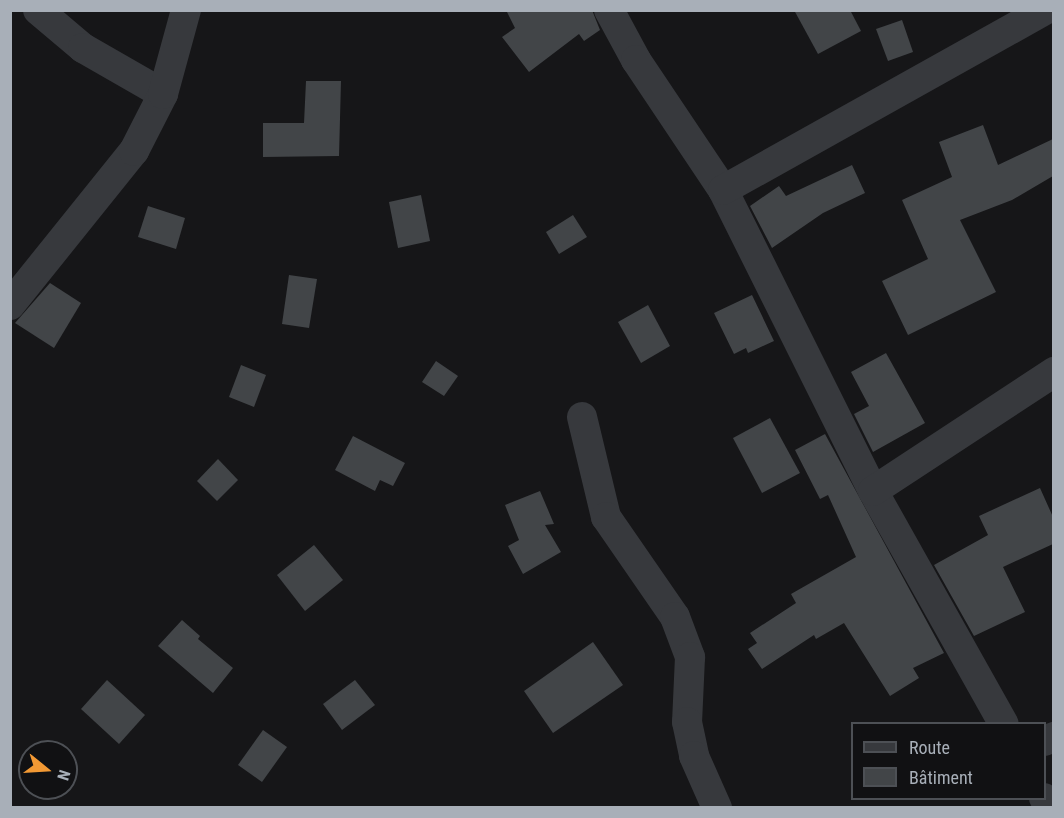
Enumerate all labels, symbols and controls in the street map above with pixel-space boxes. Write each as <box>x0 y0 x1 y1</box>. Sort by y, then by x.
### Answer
legend <box>851 722 1046 800</box>
text: Route <box>909 737 950 758</box>
north arrow <box>18 740 78 800</box>
text: N <box>53 767 74 783</box>
text: Bâtiment <box>909 767 973 788</box>

